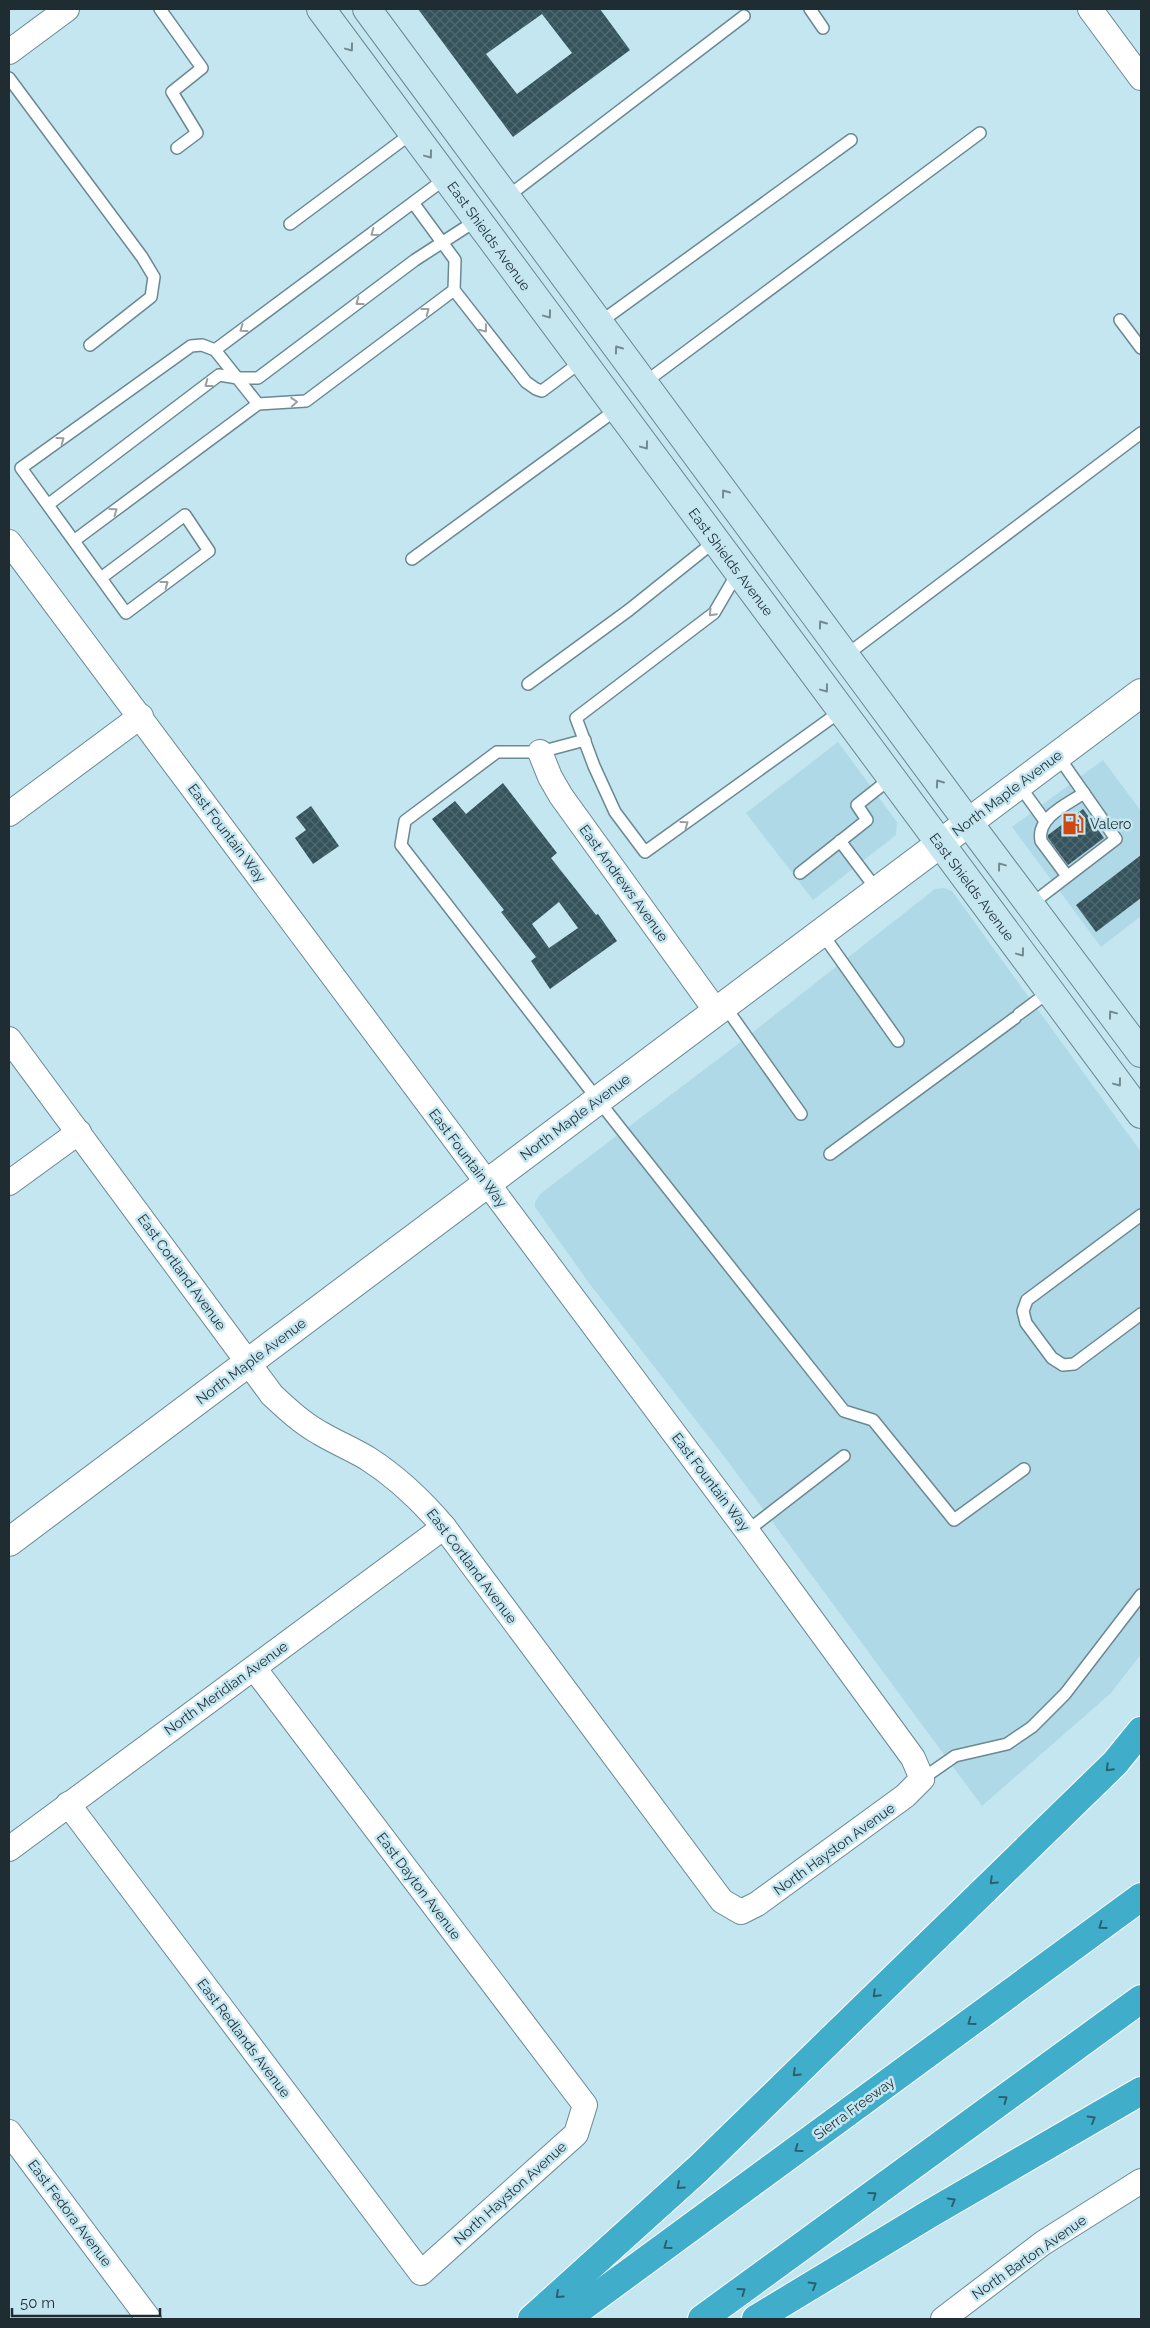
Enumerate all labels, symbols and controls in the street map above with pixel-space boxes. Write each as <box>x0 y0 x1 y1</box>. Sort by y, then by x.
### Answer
one-way arrow <box>344 42 353 52</box>
one-way arrow <box>424 149 432 158</box>
street label: East Shields Avenue <box>444 178 534 294</box>
one-way arrow <box>370 227 380 236</box>
one-way arrow <box>356 296 365 304</box>
one-way arrow <box>421 308 430 317</box>
one-way arrow <box>542 309 551 319</box>
one-way arrow <box>239 323 249 332</box>
one-way arrow <box>479 323 487 332</box>
one-way arrow <box>616 346 624 355</box>
one-way arrow <box>204 378 214 387</box>
one-way arrow <box>290 396 298 407</box>
one-way arrow <box>55 437 65 446</box>
one-way arrow <box>639 440 647 449</box>
one-way arrow <box>723 490 731 499</box>
street label: East Shields Avenue <box>685 505 777 619</box>
one-way arrow <box>108 508 118 517</box>
one-way arrow <box>159 581 168 589</box>
one-way arrow <box>709 607 718 616</box>
one-way arrow <box>819 620 828 630</box>
one-way arrow <box>819 683 828 693</box>
street label: North Maple Avenue <box>949 747 1065 839</box>
one-way arrow <box>936 779 945 789</box>
street label: East Fountain Way <box>185 781 269 886</box>
fuel station icon: Valero <box>1060 811 1086 837</box>
place label: Valero <box>1090 816 1131 832</box>
one-way arrow <box>679 821 689 830</box>
street label: East Andrews Avenue <box>576 822 672 944</box>
street label: East Shields Avenue <box>926 830 1018 944</box>
one-way arrow <box>998 862 1007 872</box>
one-way arrow <box>1015 947 1024 957</box>
one-way arrow <box>1109 1010 1118 1020</box>
street label: North Maple Avenue <box>517 1071 633 1163</box>
one-way arrow <box>1112 1077 1121 1087</box>
street label: East Fountain Way <box>426 1106 510 1211</box>
street label: East Cortland Avenue <box>135 1211 229 1333</box>
street label: North Maple Avenue <box>193 1315 309 1407</box>
street label: East Fountain Way <box>669 1430 753 1535</box>
street label: East Cortland Avenue <box>424 1506 520 1626</box>
street label: North Meridian Avenue <box>161 1638 291 1738</box>
one-way arrow <box>1106 1762 1115 1771</box>
street label: North Hayston Avenue <box>770 1800 898 1898</box>
street label: East Dayton Avenue <box>374 1830 464 1942</box>
one-way arrow <box>990 1875 999 1884</box>
one-way arrow <box>1098 1920 1108 1929</box>
street label: East Redlands Avenue <box>194 1976 294 2100</box>
one-way arrow <box>873 1988 882 1997</box>
one-way arrow <box>967 2016 977 2025</box>
one-way arrow <box>793 2067 802 2076</box>
street label: Sierra Freeway <box>811 2073 898 2143</box>
one-way arrow <box>998 2096 1008 2105</box>
one-way arrow <box>1087 2116 1096 2126</box>
street label: North Hayston Avenue <box>451 2138 569 2248</box>
one-way arrow <box>795 2144 804 2152</box>
street label: East Fedora Avenue <box>25 2157 115 2269</box>
one-way arrow <box>676 2180 685 2189</box>
one-way arrow <box>867 2192 877 2201</box>
one-way arrow <box>946 2197 955 2207</box>
street label: North Barton Avenue <box>969 2212 1089 2302</box>
one-way arrow <box>664 2240 673 2248</box>
one-way arrow <box>807 2281 816 2291</box>
scale bar <box>12 2286 160 2318</box>
one-way arrow <box>736 2288 745 2296</box>
one-way arrow <box>555 2289 564 2298</box>
text: 50 m <box>20 2294 55 2312</box>

